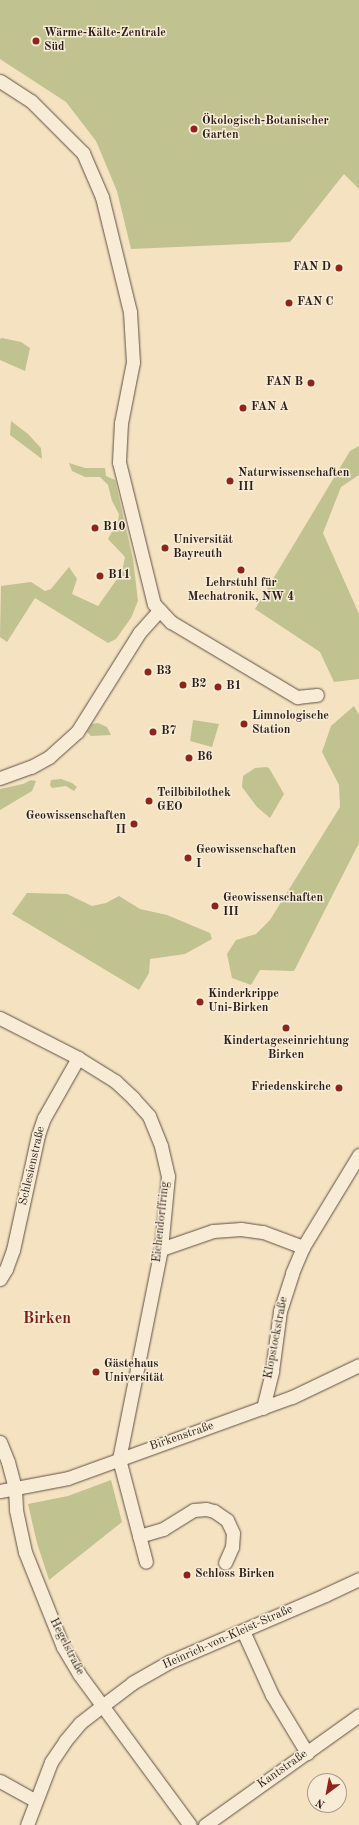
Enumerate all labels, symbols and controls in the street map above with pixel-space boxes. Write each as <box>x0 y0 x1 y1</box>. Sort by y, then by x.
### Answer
place label: Wärme-Kälte-Zentrale Süd <box>44 27 166 55</box>
marker: Wärme-Kälte-Zentrale Süd <box>31 36 41 46</box>
place label: Ökologisch-Botanischer Garten <box>202 115 329 143</box>
marker: Ökologisch-Botanischer Garten <box>189 124 199 134</box>
place label: FAN D <box>293 261 331 275</box>
marker: FAN D <box>334 263 344 273</box>
place label: FAN C <box>297 296 333 310</box>
marker: FAN C <box>284 298 294 308</box>
place label: FAN B <box>266 376 303 390</box>
marker: FAN B <box>306 378 316 388</box>
place label: FAN A <box>251 401 289 415</box>
marker: FAN A <box>238 403 248 413</box>
place label: Naturwissenschaften III <box>238 467 349 495</box>
marker: Naturwissenschaften III <box>225 476 235 486</box>
place label: B10 <box>103 521 125 535</box>
marker: B10 <box>90 523 100 533</box>
place label: Universität Bayreuth <box>173 534 233 562</box>
marker: Universität Bayreuth <box>160 543 170 553</box>
marker: Lehrstuhl für Mechatronik, NW 4 <box>236 565 246 575</box>
place label: B11 <box>108 569 130 583</box>
marker: B11 <box>95 571 105 581</box>
place label: Lehrstuhl für Mechatronik, NW 4 <box>188 577 294 605</box>
place label: B3 <box>156 665 171 679</box>
marker: B3 <box>143 667 153 677</box>
place label: B2 <box>191 678 206 692</box>
marker: B2 <box>178 680 188 690</box>
place label: B1 <box>226 680 241 694</box>
marker: B1 <box>213 682 223 692</box>
place label: Limnologische Station <box>252 710 329 738</box>
marker: Limnologische Station <box>239 719 249 729</box>
place label: B7 <box>161 725 176 739</box>
marker: B7 <box>148 727 158 737</box>
place label: B6 <box>197 751 212 765</box>
marker: B6 <box>184 753 194 763</box>
place label: Teilbibilothek GEO <box>157 787 231 815</box>
marker: Teilbibilothek GEO <box>144 796 154 806</box>
place label: Geowissenschaften II <box>26 810 126 838</box>
marker: Geowissenschaften II <box>129 819 139 829</box>
place label: Geowissenschaften I <box>196 844 296 872</box>
marker: Geowissenschaften I <box>183 853 193 863</box>
place label: Geowissenschaften III <box>223 892 323 920</box>
marker: Geowissenschaften III <box>210 901 220 911</box>
place label: Kinderkrippe Uni-Birken <box>208 988 279 1016</box>
marker: Kinderkrippe Uni-Birken <box>195 997 205 1007</box>
marker: Kindertageseinrichtung Birken <box>281 1023 291 1033</box>
place label: Kindertageseinrichtung Birken <box>223 1035 349 1063</box>
place label: Friedenskirche <box>251 1081 331 1095</box>
marker: Friedenskirche <box>334 1083 344 1093</box>
street label: Schlesienstraße <box>17 1125 49 1207</box>
street label: Eichendorffring <box>151 1181 173 1263</box>
street label: Klopstockstraße <box>262 1296 292 1380</box>
district label: Birken <box>23 1309 71 1329</box>
place label: Gästehaus Universität <box>104 1358 164 1386</box>
marker: Gästehaus Universität <box>91 1367 101 1377</box>
street label: Birkenstraße <box>148 1419 216 1455</box>
place label: Schloss Birken <box>195 1568 275 1582</box>
marker: Schloss Birken <box>182 1570 192 1580</box>
street label: Heinrich-von-Kleist-Straße <box>161 1603 295 1673</box>
street label: Hegelstraße <box>45 1616 87 1678</box>
street label: Kantstraße <box>255 1748 311 1792</box>
north arrow <box>307 1773 347 1813</box>
text: N <box>314 1796 327 1810</box>

